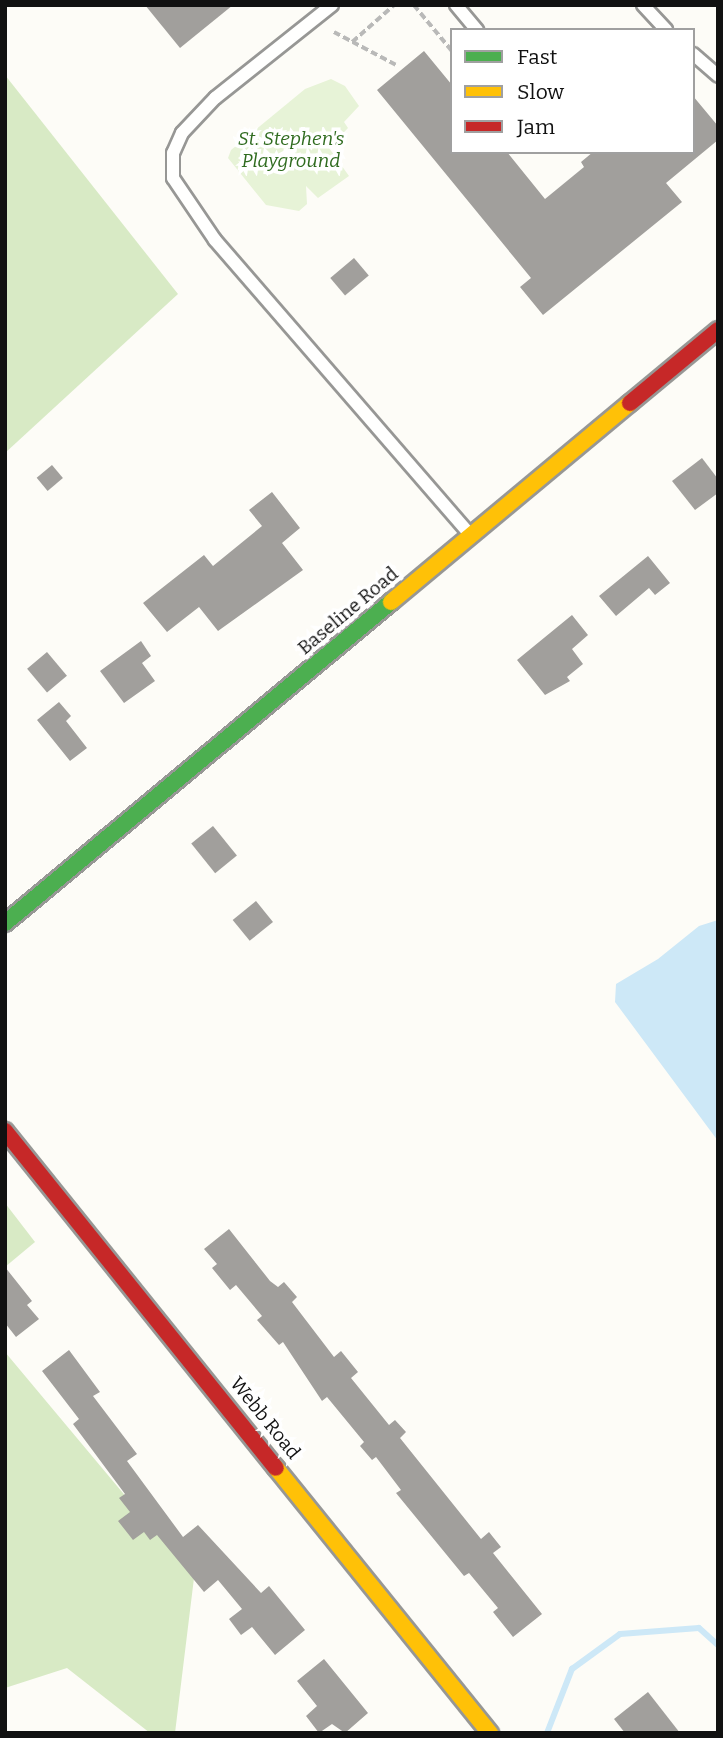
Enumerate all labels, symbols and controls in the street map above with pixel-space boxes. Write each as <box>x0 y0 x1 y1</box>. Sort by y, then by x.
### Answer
legend <box>450 28 695 154</box>
text: Fast <box>517 44 557 70</box>
text: Slow <box>517 79 564 105</box>
text: Jam <box>517 114 555 140</box>
park label: St. Stephen's Playground <box>238 128 344 172</box>
street label: Baseline Road <box>293 563 403 659</box>
street label: Webb Road <box>225 1372 305 1464</box>

